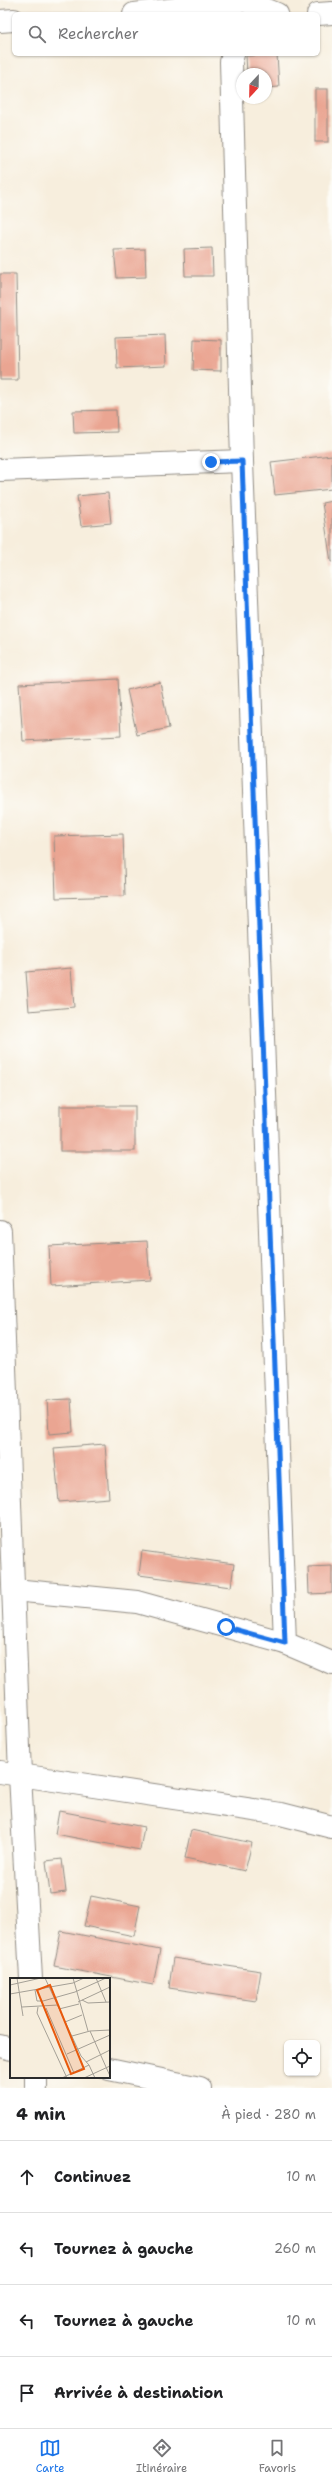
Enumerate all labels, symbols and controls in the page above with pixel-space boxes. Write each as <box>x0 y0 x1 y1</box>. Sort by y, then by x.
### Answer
search box <box>12 12 320 56</box>
icon: search <box>26 23 48 45</box>
text: Rechercher <box>58 24 139 44</box>
north arrow <box>236 68 272 104</box>
route end <box>202 453 220 471</box>
route start <box>217 1618 235 1636</box>
inset map <box>10 1978 110 2078</box>
map controls <box>284 2040 320 2076</box>
button: locate <box>284 2040 320 2076</box>
text: 4 min <box>16 2103 66 2125</box>
text: À pied · 280 m <box>221 2106 316 2123</box>
icon: ahead <box>16 2166 38 2188</box>
text: Continuez <box>54 2167 131 2187</box>
text: 10 m <box>286 2168 316 2185</box>
icon: left <box>16 2238 38 2260</box>
text: Tournez à gauche <box>54 2239 194 2259</box>
text: 260 m <box>274 2240 316 2257</box>
icon: left <box>16 2310 38 2332</box>
text: Tournez à gauche <box>54 2311 194 2331</box>
text: 10 m <box>286 2312 316 2329</box>
icon: arrive <box>16 2382 38 2404</box>
text: Arrivée à destination <box>54 2383 223 2403</box>
tab: Carte <box>36 2437 65 2476</box>
tab: Itinéraire <box>136 2437 187 2476</box>
tab: Favoris <box>259 2437 296 2476</box>

